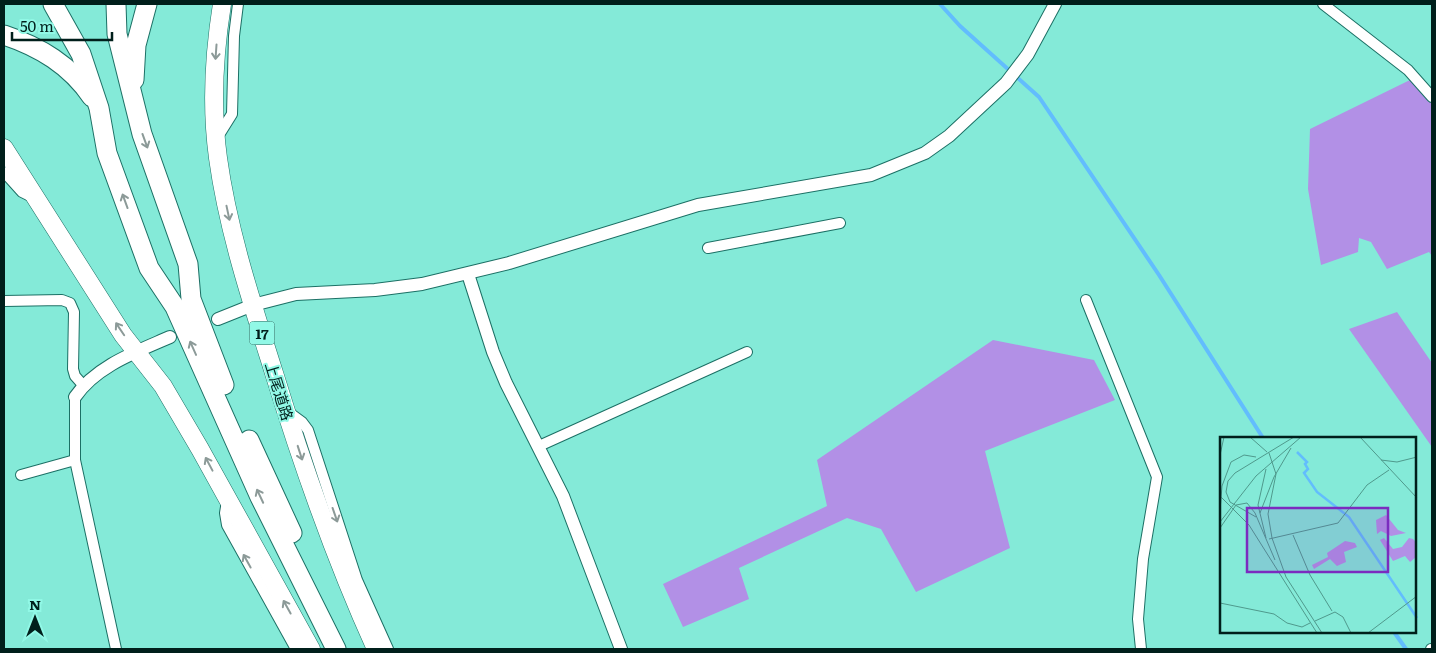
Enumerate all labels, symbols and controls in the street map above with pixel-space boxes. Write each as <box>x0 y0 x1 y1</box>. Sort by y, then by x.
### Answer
scale bar <box>12 10 112 42</box>
text: 50 m <box>20 14 54 37</box>
one-way arrow <box>212 44 221 60</box>
one-way arrow <box>141 133 150 148</box>
one-way arrow <box>120 194 129 210</box>
one-way arrow <box>224 205 233 221</box>
one-way arrow <box>115 322 125 336</box>
road number: 17 <box>250 322 274 344</box>
one-way arrow <box>188 341 198 356</box>
street label: 上尾道路 <box>260 359 300 423</box>
inset map <box>1220 437 1416 633</box>
one-way arrow <box>296 445 305 460</box>
one-way arrow <box>204 457 214 472</box>
one-way arrow <box>255 489 264 504</box>
one-way arrow <box>331 507 340 522</box>
one-way arrow <box>242 553 252 568</box>
north arrow <box>10 593 60 643</box>
text: N <box>29 594 41 614</box>
one-way arrow <box>282 600 292 614</box>

